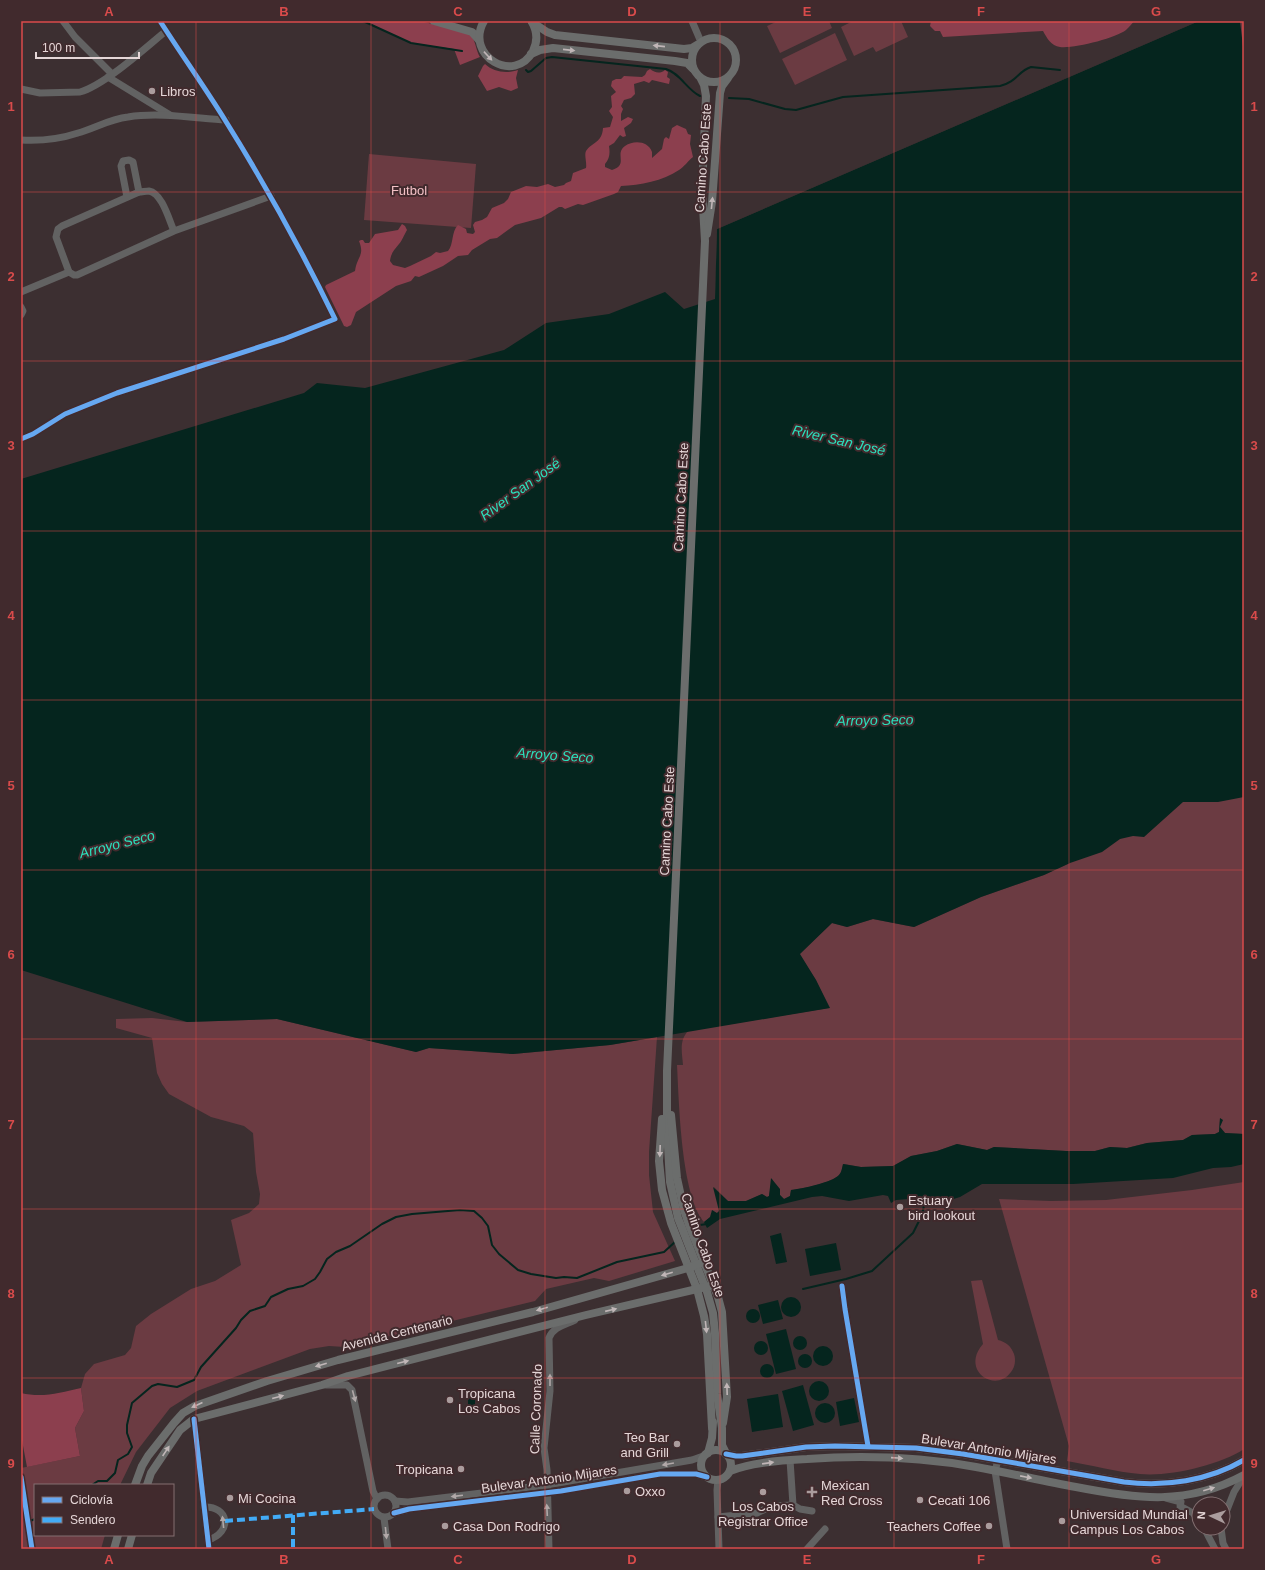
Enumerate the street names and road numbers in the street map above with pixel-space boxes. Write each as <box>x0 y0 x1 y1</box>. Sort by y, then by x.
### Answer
street label: Camino Cabo Este <box>692 103 714 213</box>
street label: Camino Cabo Este <box>671 442 691 552</box>
street label: Camino Cabo Este <box>657 766 677 876</box>
street label: Camino Cabo Este <box>678 1191 728 1299</box>
street label: Avenida Centenario <box>340 1312 454 1354</box>
street label: Calle Coronado <box>527 1364 545 1454</box>
street label: Bulevar Antonio Mijares <box>920 1431 1058 1467</box>
street label: Bulevar Antonio Mijares <box>480 1462 618 1496</box>

